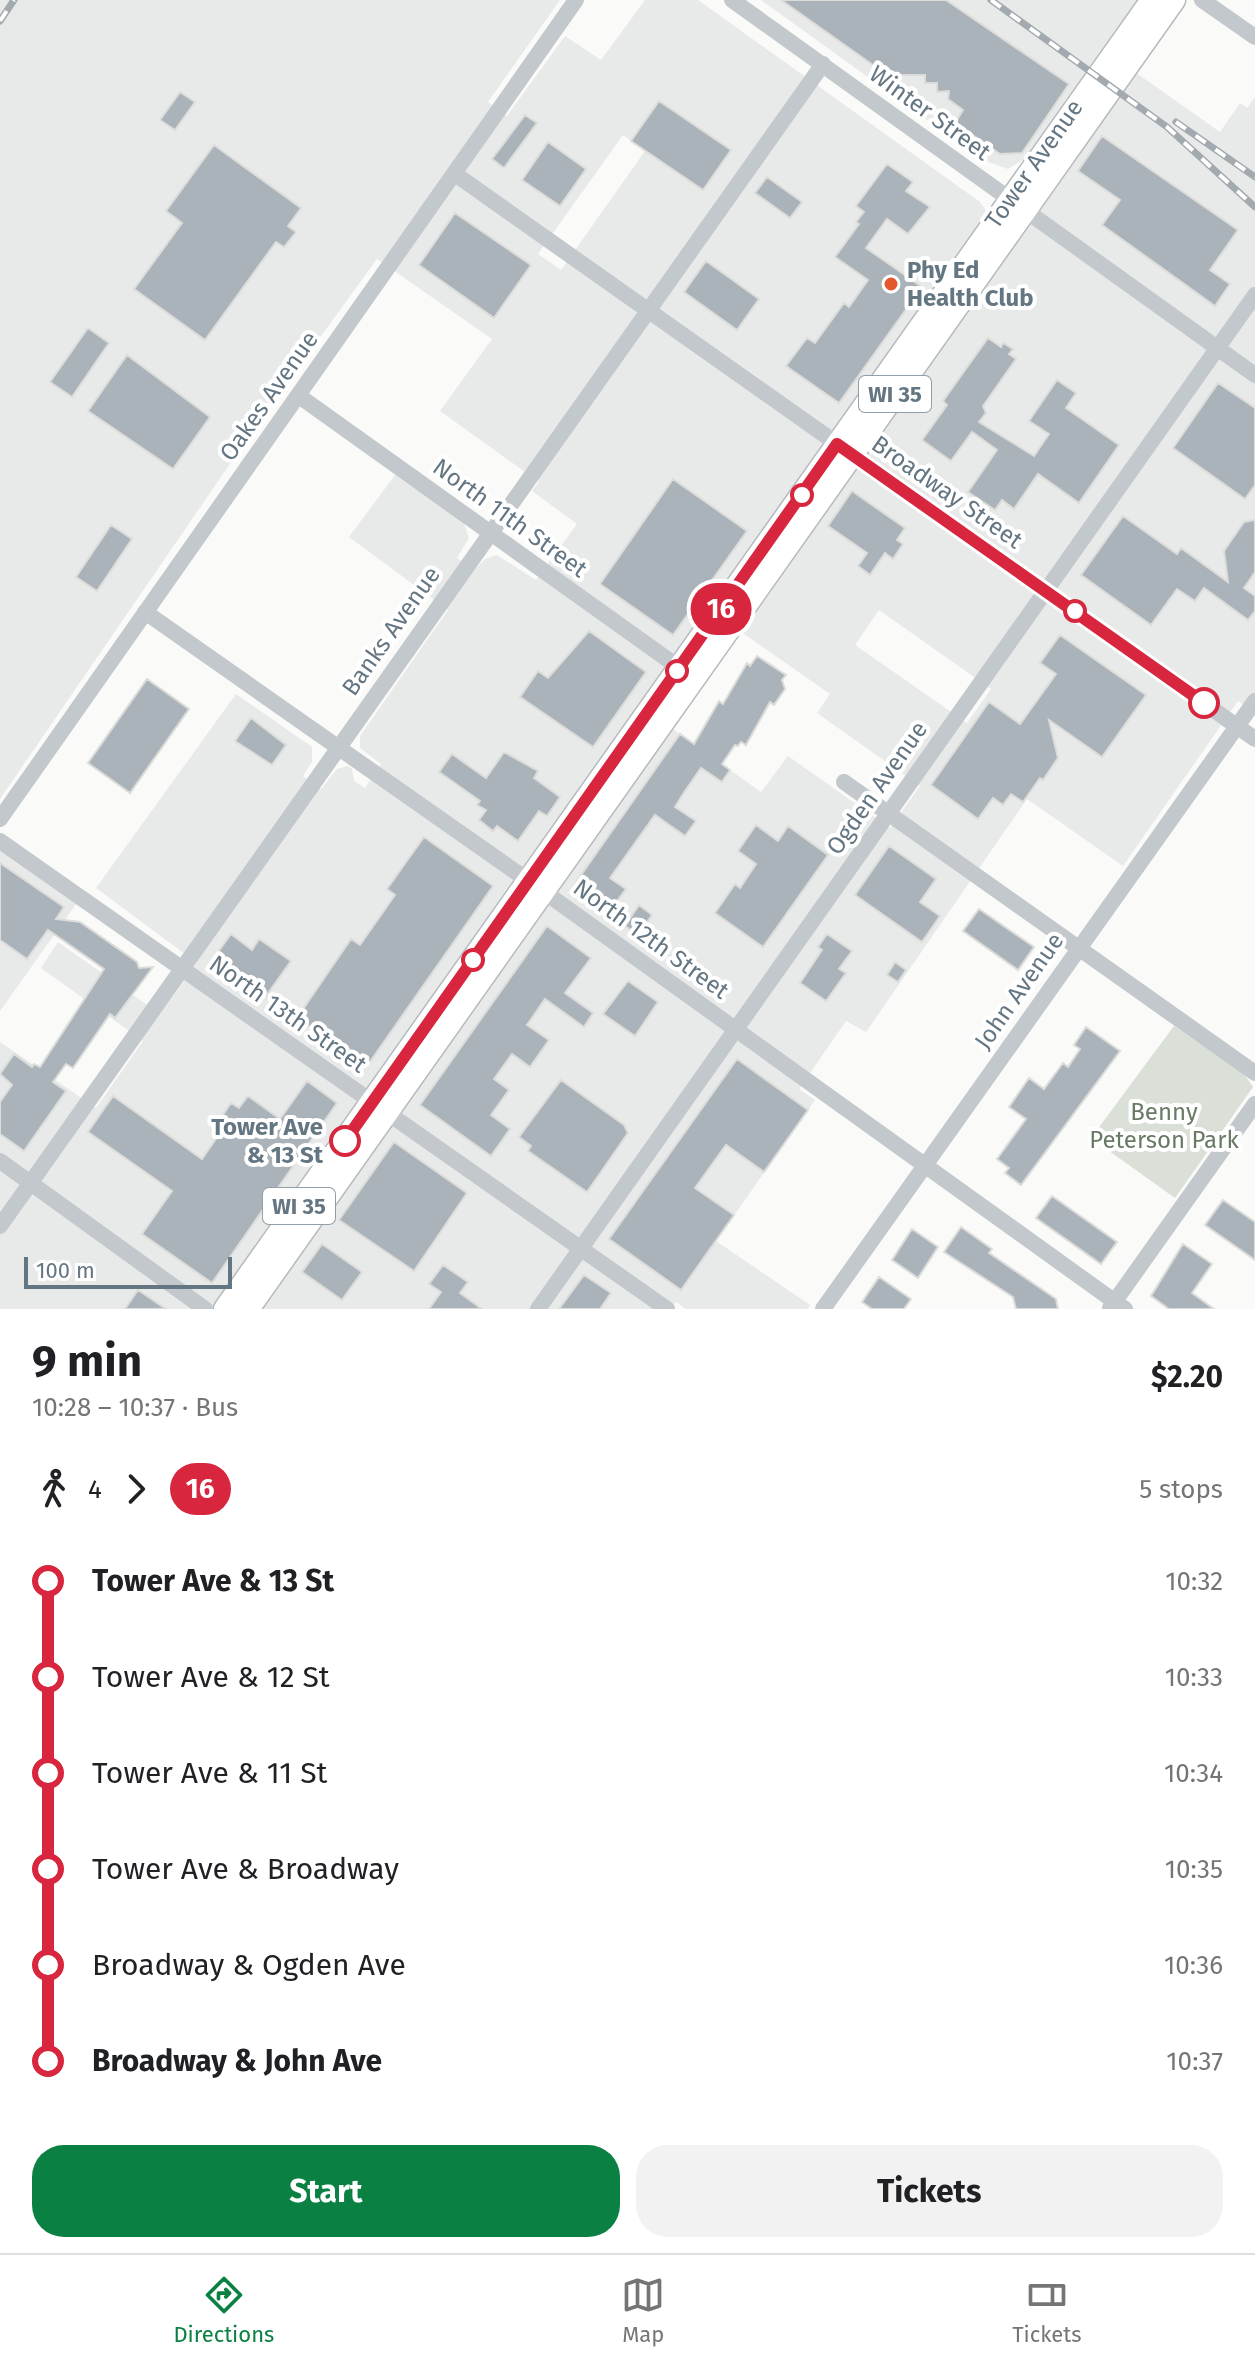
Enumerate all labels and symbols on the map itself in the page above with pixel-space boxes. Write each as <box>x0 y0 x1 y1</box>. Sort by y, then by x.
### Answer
street label: Winter Street <box>864 60 996 166</box>
street label: Tower Avenue <box>979 94 1089 234</box>
place label: Phy Ed Health Club <box>907 256 1034 312</box>
marker: Phy Ed Health Club <box>882 275 900 293</box>
street label: Oakes Avenue <box>214 326 324 466</box>
road number: WI 35 <box>859 376 931 412</box>
street label: Broadway Street <box>866 430 1028 554</box>
street label: North 11th Street <box>428 453 593 583</box>
unlabelled marker <box>791 484 813 506</box>
street label: Banks Avenue <box>336 561 446 701</box>
line badge: 16 <box>685 583 757 635</box>
unlabelled marker <box>1064 600 1086 622</box>
unlabelled marker <box>666 660 688 682</box>
unlabelled marker <box>1189 688 1219 718</box>
street label: Ogden Avenue <box>821 716 933 860</box>
street label: North 12th Street <box>568 873 734 1005</box>
street label: John Avenue <box>969 927 1069 1055</box>
street label: North 13th Street <box>204 949 372 1079</box>
unlabelled marker <box>462 949 484 971</box>
park label: Benny Peterson Park <box>1089 1098 1239 1154</box>
place label: Tower Ave & 13 St <box>211 1113 324 1169</box>
marker: Tower Ave & 13 St <box>330 1126 360 1156</box>
road number: WI 35 <box>263 1188 335 1224</box>
scale bar <box>24 1253 232 1289</box>

